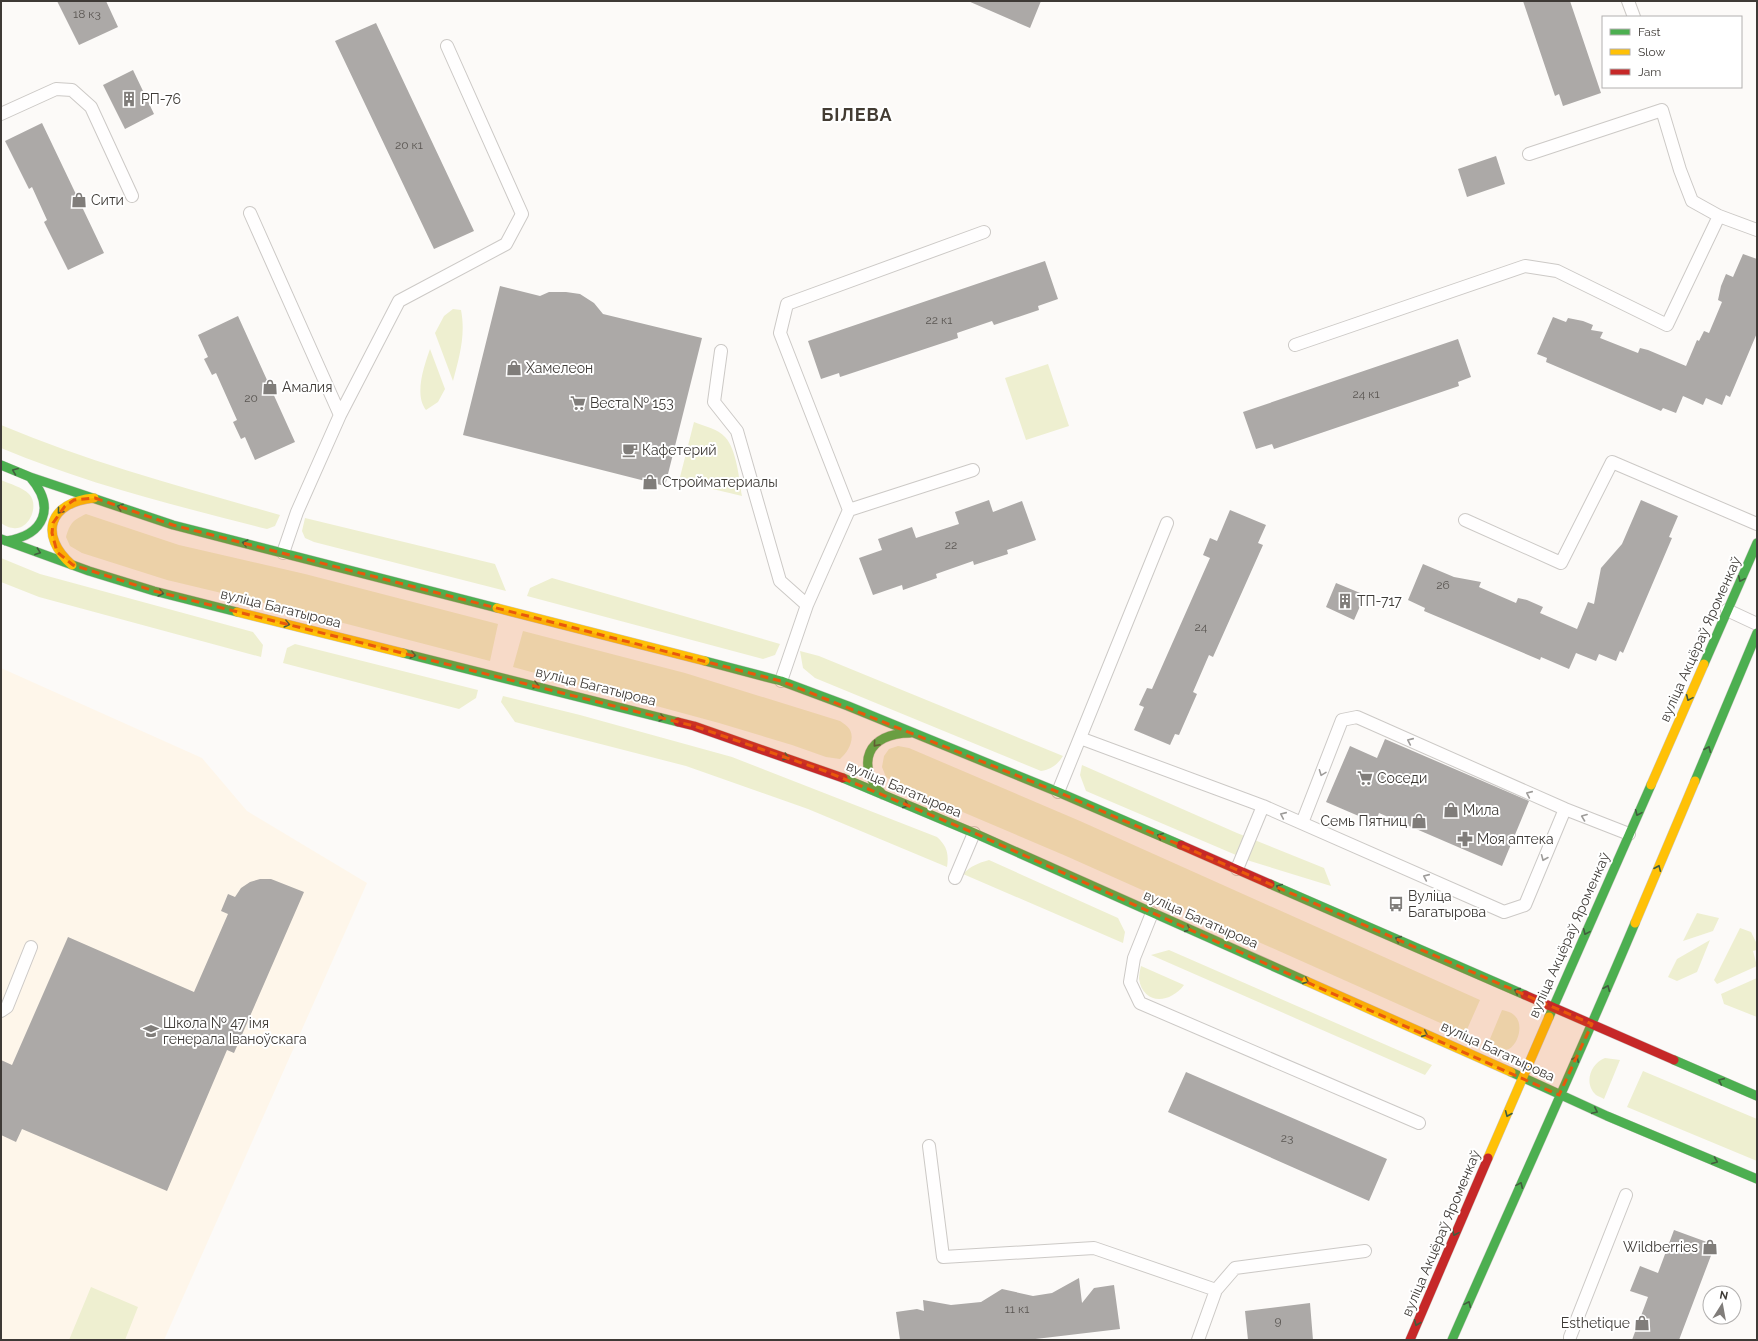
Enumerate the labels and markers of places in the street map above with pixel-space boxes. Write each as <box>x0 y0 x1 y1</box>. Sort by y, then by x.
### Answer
building icon: РП-76 <box>120 90 138 108</box>
place label: РП-76 <box>141 91 181 107</box>
shop icon: Сити <box>70 191 88 209</box>
place label: Сити <box>91 192 124 208</box>
shop icon: Хамелеон <box>505 359 523 377</box>
place label: Хамелеон <box>526 360 593 376</box>
shop icon: Амалия <box>261 378 279 396</box>
place label: Амалия <box>282 379 332 395</box>
supermarket icon: Веста № 153 <box>569 394 587 412</box>
place label: Веста № 153 <box>590 395 674 411</box>
cafe icon: Кафетерий <box>621 441 639 459</box>
place label: Кафетерий <box>642 442 717 458</box>
shop icon: Стройматериалы <box>641 473 659 491</box>
place label: Стройматериалы <box>662 474 778 490</box>
building icon: ТП-717 <box>1336 592 1354 610</box>
place label: ТП-717 <box>1357 593 1402 609</box>
supermarket icon: Соседи <box>1356 769 1374 787</box>
place label: Соседи <box>1377 770 1427 786</box>
shop icon: Мила <box>1442 801 1460 819</box>
place label: Мила <box>1463 802 1499 818</box>
shop icon: Семь Пятниц <box>1410 812 1428 830</box>
place label: Семь Пятниц <box>1320 813 1407 829</box>
pharmacy icon: Моя аптека <box>1456 830 1474 848</box>
place label: Моя аптека <box>1477 831 1554 847</box>
place label: Вуліца Багатырова <box>1408 888 1486 920</box>
bus stop icon: Вуліца Багатырова <box>1387 895 1405 913</box>
place label: Школа № 47 імя генерала Іваноўскага <box>163 1015 307 1047</box>
school or university icon: Школа № 47 імя генерала Іваноўскага <box>142 1022 160 1040</box>
shop icon: Wildberries <box>1701 1238 1719 1256</box>
place label: Wildberries <box>1623 1239 1698 1255</box>
shop icon: Esthetique <box>1633 1314 1651 1332</box>
place label: Esthetique <box>1561 1315 1630 1331</box>

